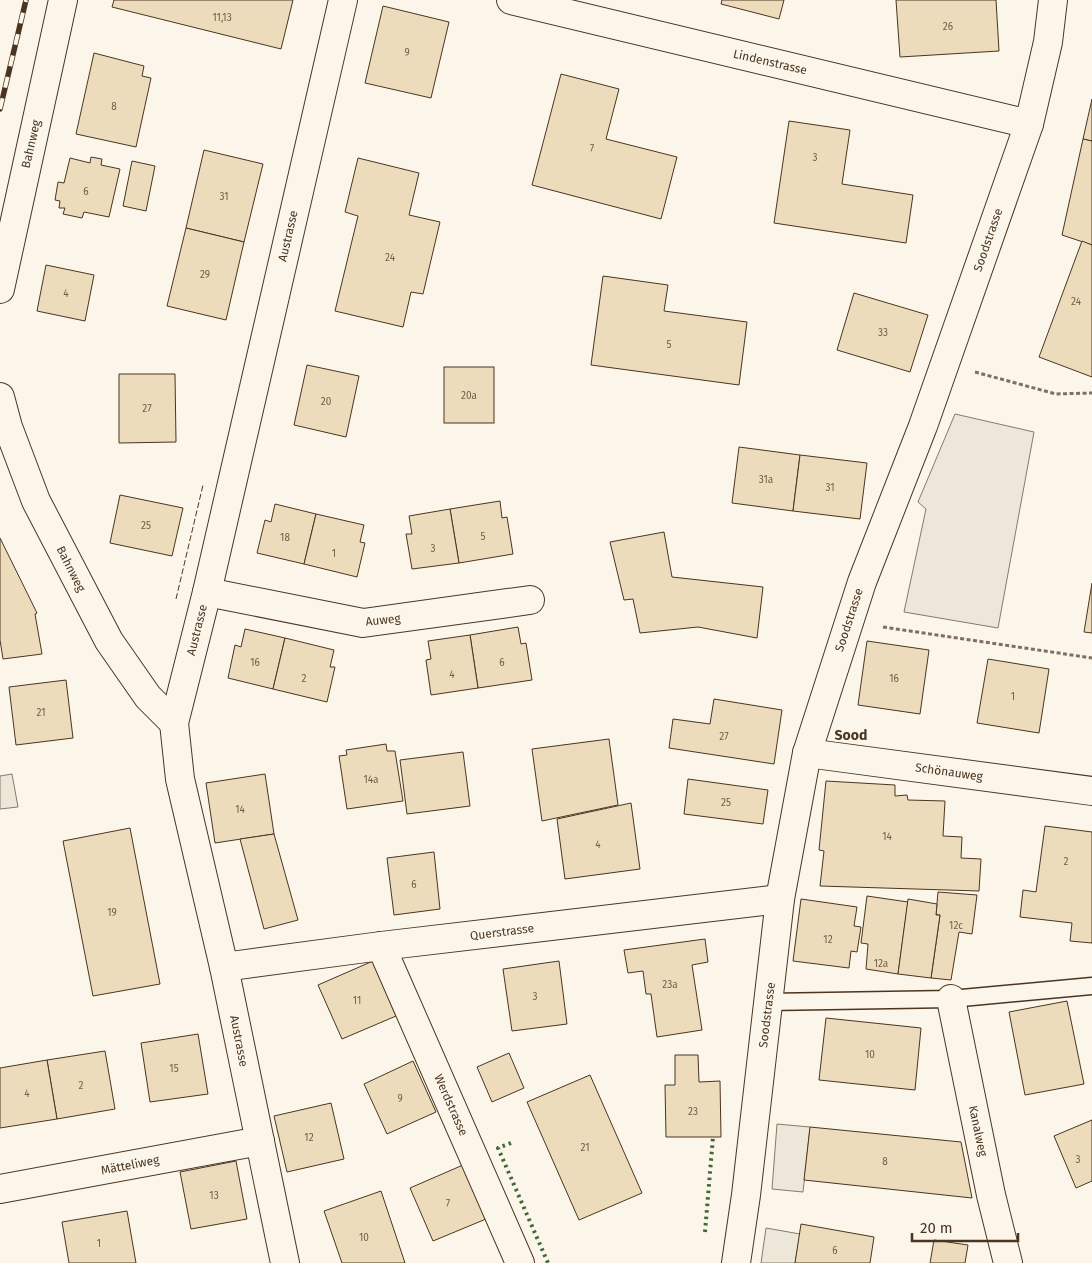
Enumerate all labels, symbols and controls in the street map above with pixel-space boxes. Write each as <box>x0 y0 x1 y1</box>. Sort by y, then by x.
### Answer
house number: 11,13 <box>212 12 232 24</box>
house number: 26 <box>943 21 953 33</box>
house number: 9 <box>404 47 410 59</box>
street label: Lindenstrasse <box>732 47 808 77</box>
house number: 8 <box>111 101 117 113</box>
street label: Bahnweg <box>19 118 44 170</box>
house number: 7 <box>590 143 595 155</box>
house number: 3 <box>813 152 818 164</box>
house number: 6 <box>83 186 89 198</box>
house number: 31 <box>219 191 229 203</box>
street label: Soodstrasse <box>971 207 1005 273</box>
street label: Austrasse <box>275 209 301 263</box>
house number: 24 <box>385 252 396 264</box>
house number: 29 <box>200 269 210 281</box>
house number: 4 <box>63 288 69 300</box>
house number: 24 <box>1071 296 1082 308</box>
house number: 33 <box>878 327 888 339</box>
house number: 5 <box>666 339 672 351</box>
house number: 20a <box>461 390 477 402</box>
house number: 20 <box>321 396 332 408</box>
house number: 27 <box>142 403 152 415</box>
house number: 31a <box>759 474 773 486</box>
house number: 31 <box>825 482 835 494</box>
house number: 25 <box>141 520 151 532</box>
house number: 5 <box>480 531 486 543</box>
house number: 18 <box>280 532 290 544</box>
house number: 3 <box>431 543 436 555</box>
street label: Bahnweg <box>54 544 89 595</box>
house number: 1 <box>332 548 336 560</box>
street label: Soodstrasse <box>832 586 866 654</box>
street label: Austrasse <box>184 603 210 657</box>
street label: Auweg <box>365 611 402 629</box>
house number: 16 <box>250 657 260 669</box>
house number: 6 <box>499 657 505 669</box>
house number: 4 <box>449 669 455 681</box>
house number: 2 <box>302 673 307 685</box>
house number: 16 <box>889 673 899 685</box>
house number: 1 <box>1011 691 1015 703</box>
house number: 21 <box>36 707 46 719</box>
district label: Sood <box>835 727 867 744</box>
house number: 27 <box>719 731 729 743</box>
street label: Schönauweg <box>914 760 985 784</box>
house number: 14a <box>363 774 379 786</box>
house number: 25 <box>721 797 731 809</box>
house number: 14 <box>235 804 246 816</box>
house number: 14 <box>882 831 893 843</box>
house number: 4 <box>595 839 601 851</box>
house number: 2 <box>1064 856 1069 868</box>
house number: 6 <box>411 879 417 891</box>
house number: 19 <box>107 907 117 919</box>
house number: 12c <box>949 920 963 932</box>
street label: Querstrasse <box>469 921 535 943</box>
house number: 12 <box>823 934 833 946</box>
house number: 12a <box>874 958 888 970</box>
house number: 23a <box>662 979 678 991</box>
street label: Soodstrasse <box>756 981 778 1049</box>
house number: 3 <box>533 991 538 1003</box>
house number: 11 <box>353 995 361 1007</box>
street label: Austrasse <box>227 1014 251 1068</box>
house number: 10 <box>865 1049 875 1061</box>
house number: 15 <box>169 1063 179 1075</box>
street label: Werdstrasse <box>431 1072 471 1138</box>
house number: 2 <box>79 1080 84 1092</box>
house number: 4 <box>24 1088 30 1100</box>
house number: 9 <box>397 1093 403 1105</box>
street label: Kanalweg <box>966 1104 990 1159</box>
house number: 23 <box>688 1106 698 1118</box>
house number: 12 <box>304 1132 314 1144</box>
house number: 21 <box>580 1142 590 1154</box>
street label: Mätteliweg <box>100 1152 161 1178</box>
house number: 3 <box>1076 1154 1081 1166</box>
house number: 8 <box>882 1156 888 1168</box>
house number: 13 <box>209 1190 219 1202</box>
house number: 7 <box>446 1198 451 1210</box>
scale bar <box>912 1210 1018 1242</box>
text: 20 m <box>920 1219 953 1237</box>
house number: 10 <box>359 1232 369 1244</box>
house number: 1 <box>97 1238 101 1250</box>
house number: 6 <box>832 1245 838 1257</box>

